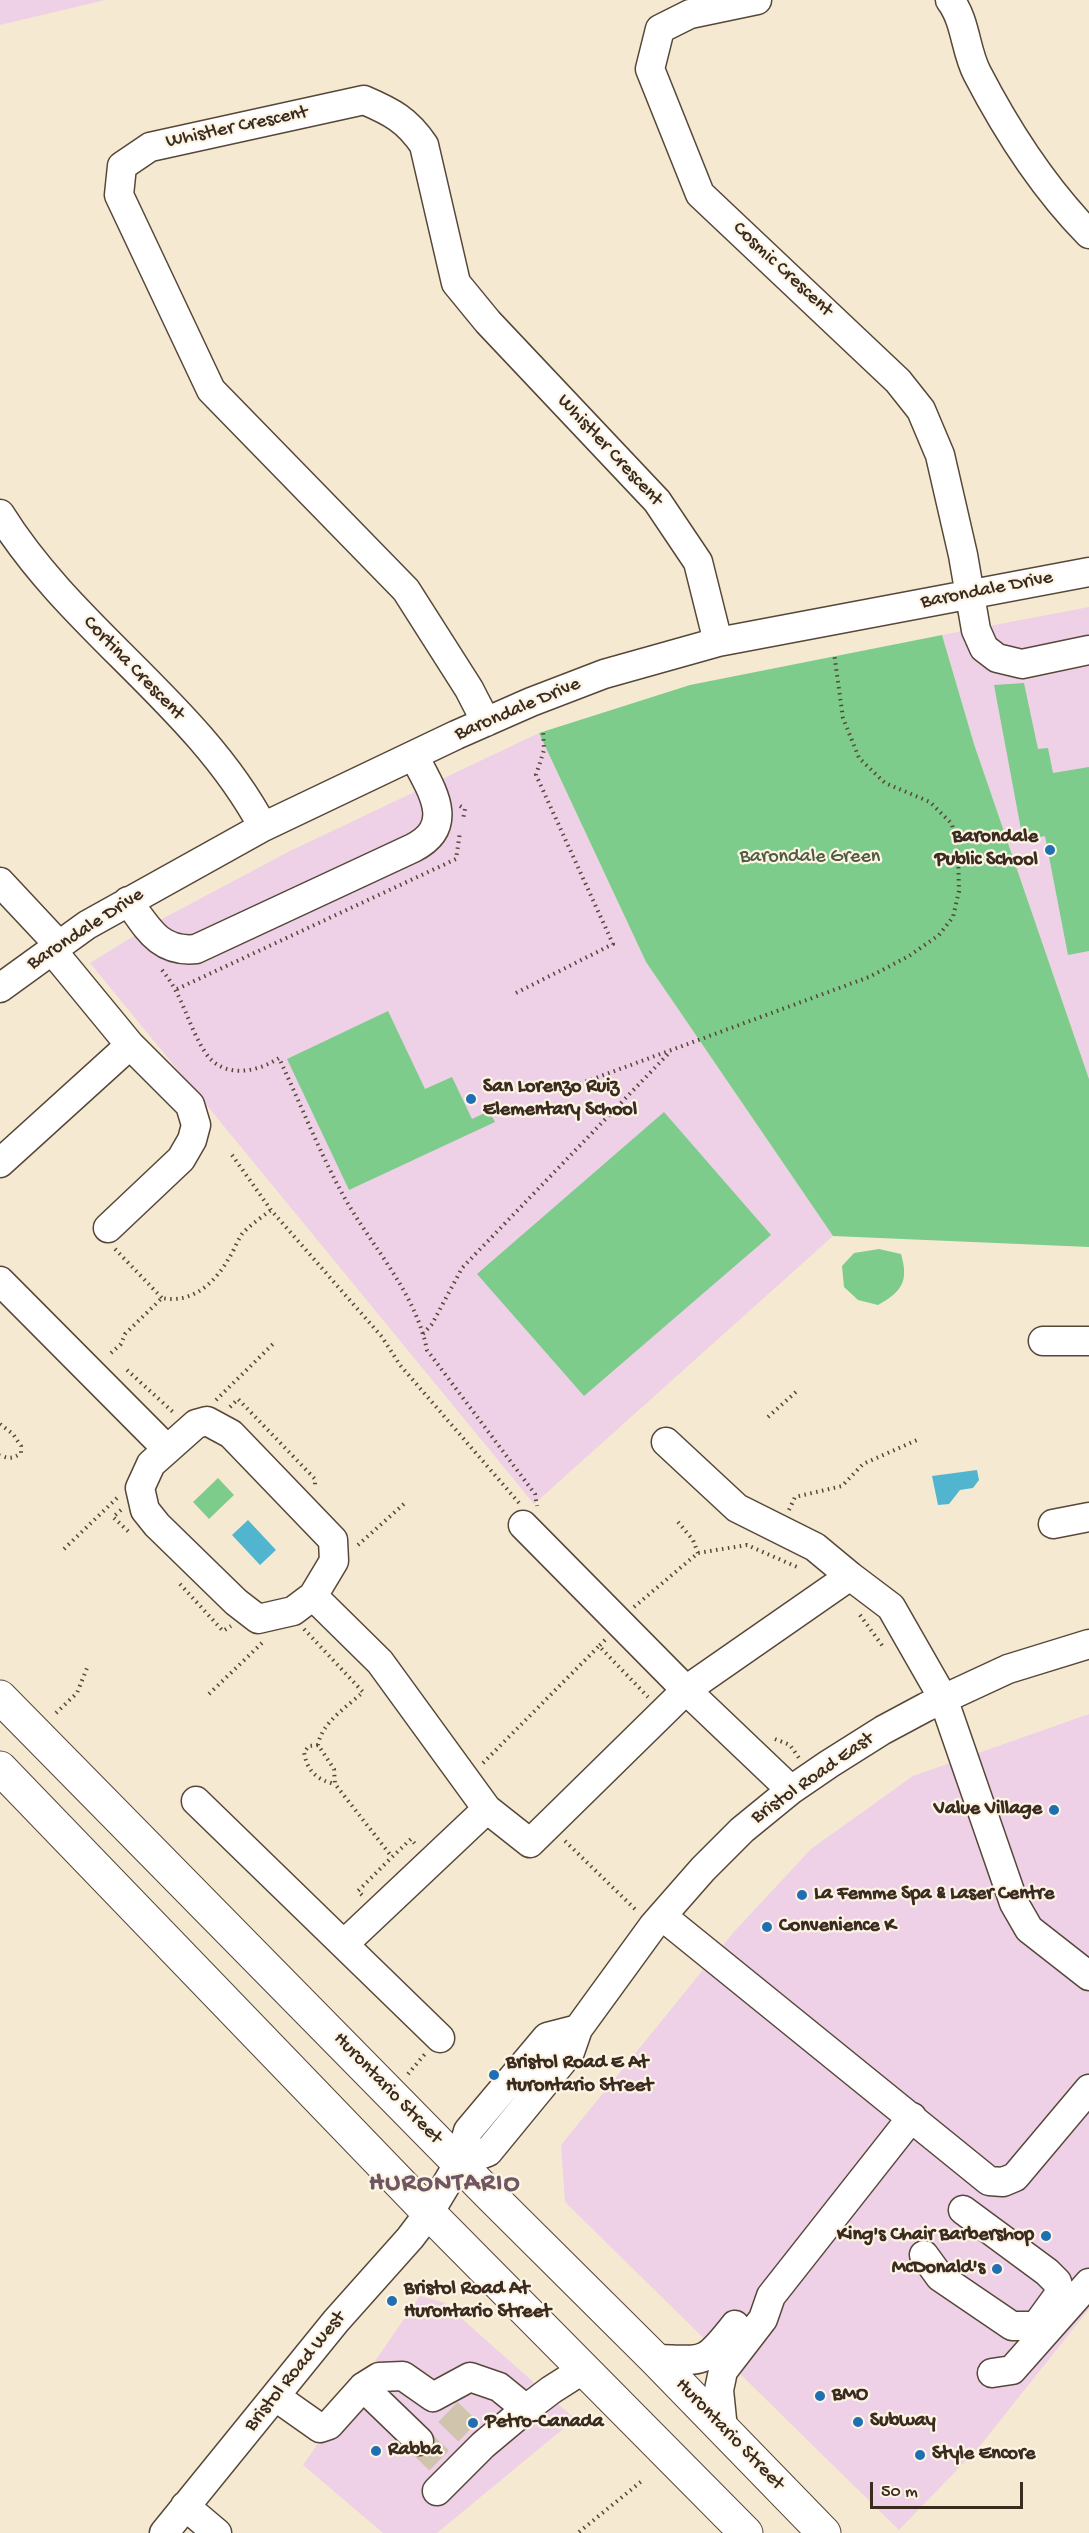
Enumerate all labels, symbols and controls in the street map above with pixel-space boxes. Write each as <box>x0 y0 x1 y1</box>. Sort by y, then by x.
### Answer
street label: Whistler Crescent <box>164 101 310 155</box>
street label: Cosmic Crescent <box>727 217 837 323</box>
street label: Whistler Crescent <box>551 390 667 512</box>
street label: Barondale Drive <box>919 566 1055 616</box>
street label: Cortina Crescent <box>77 612 189 726</box>
street label: Barondale Drive <box>452 673 584 747</box>
place label: Barondale Public School <box>935 826 1038 873</box>
marker: Barondale Public School <box>1043 843 1057 857</box>
park label: Barondale Green <box>740 846 880 870</box>
street label: Barondale Drive <box>23 883 149 977</box>
place label: San Lorenzo Ruiz Elementary School <box>483 1076 637 1123</box>
marker: San Lorenzo Ruiz Elementary School <box>464 1092 478 1106</box>
street label: Bristol Road East <box>747 1728 879 1830</box>
place label: Value Village <box>934 1798 1042 1822</box>
marker: Value Village <box>1047 1803 1061 1817</box>
place label: La Femme Spa & Laser Centre <box>814 1883 1054 1907</box>
marker: La Femme Spa & Laser Centre <box>795 1888 809 1902</box>
place label: Convenience K <box>779 1915 895 1939</box>
marker: Convenience K <box>760 1920 774 1934</box>
street label: Hurontario Street <box>327 2028 447 2150</box>
place label: Bristol Road E At Hurontario Street <box>506 2052 653 2099</box>
marker: Bristol Road E At Hurontario Street <box>487 2068 501 2082</box>
district label: HURONTARIO <box>369 2169 521 2201</box>
place label: King's Chair Barbershop <box>837 2224 1034 2248</box>
marker: King's Chair Barbershop <box>1039 2229 1053 2243</box>
place label: McDonald's <box>892 2257 985 2281</box>
marker: McDonald's <box>990 2262 1004 2276</box>
place label: Bristol Road At Hurontario Street <box>404 2278 551 2325</box>
marker: Bristol Road At Hurontario Street <box>385 2294 399 2308</box>
street label: Bristol Road West <box>240 2307 352 2437</box>
street label: Hurontario Street <box>669 2374 789 2496</box>
place label: BMO <box>832 2384 868 2408</box>
marker: BMO <box>813 2389 827 2403</box>
place label: Subway <box>870 2410 936 2434</box>
place label: Petro-Canada <box>485 2411 604 2435</box>
marker: Subway <box>851 2415 865 2429</box>
marker: Petro-Canada <box>466 2416 480 2430</box>
place label: Rabba <box>388 2439 442 2463</box>
place label: Style Encore <box>932 2443 1035 2467</box>
marker: Rabba <box>369 2444 383 2458</box>
marker: Style Encore <box>913 2448 927 2462</box>
scale bar <box>873 2470 1026 2508</box>
text: 50 m <box>881 2482 918 2503</box>

